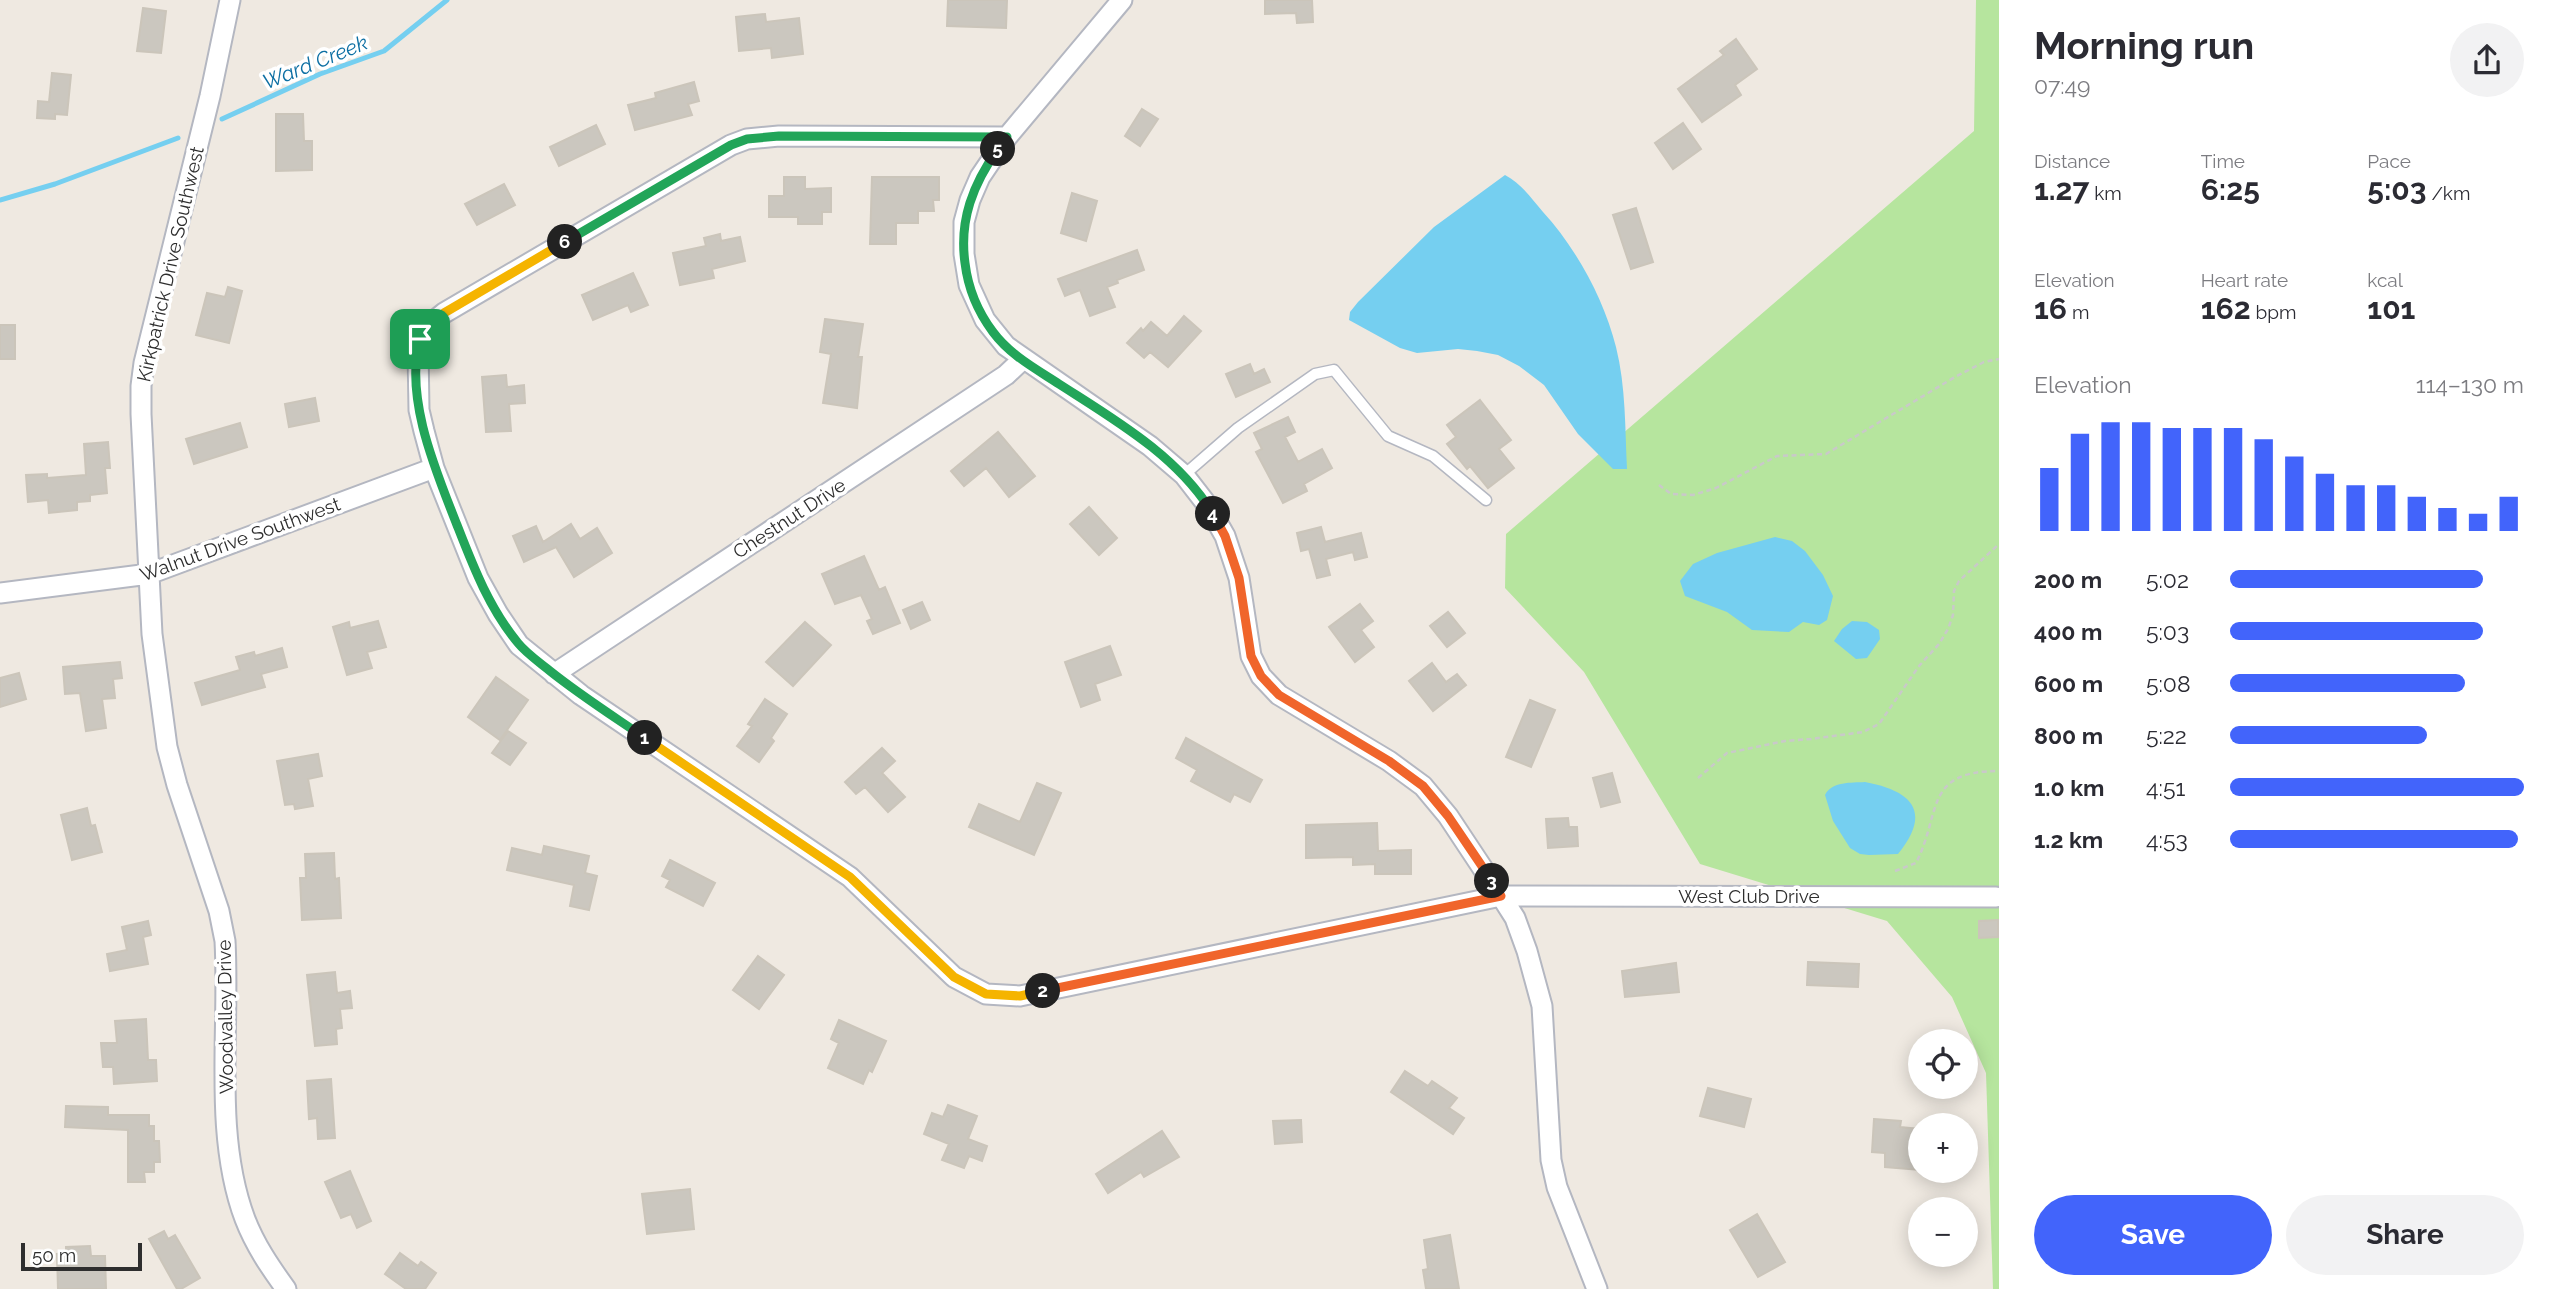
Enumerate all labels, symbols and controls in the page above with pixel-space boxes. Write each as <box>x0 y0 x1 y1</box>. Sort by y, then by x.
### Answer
text: Morning run <box>2034 23 2254 68</box>
button: share <box>2450 23 2524 97</box>
water label: Ward Creek <box>259 30 371 94</box>
text: 07:49 <box>2034 72 2091 99</box>
pin: 5 <box>981 132 1016 166</box>
text: 5 <box>992 137 1003 159</box>
street label: Kirkpatrick Drive Southwest <box>132 144 208 384</box>
text: Distance <box>2034 150 2110 172</box>
text: Time <box>2201 150 2245 172</box>
text: Pace <box>2367 150 2411 172</box>
text: 1.27 <box>2034 172 2089 207</box>
text: 6:25 <box>2201 172 2260 207</box>
text: 5:03 <box>2367 172 2427 207</box>
text: km <box>2089 182 2122 204</box>
text: /km <box>2427 182 2470 204</box>
pin: 6 <box>548 224 582 260</box>
text: 6 <box>559 230 570 252</box>
text: Elevation <box>2034 269 2115 291</box>
text: Heart rate <box>2201 269 2288 291</box>
text: kcal <box>2367 269 2403 291</box>
text: 16 <box>2034 291 2067 326</box>
text: 162 <box>2201 291 2251 326</box>
text: 101 <box>2367 291 2415 326</box>
text: m <box>2067 301 2089 323</box>
text: bpm <box>2251 301 2296 323</box>
pin <box>390 309 450 369</box>
icon: arrive <box>401 320 439 358</box>
text: Elevation <box>2034 371 2132 398</box>
text: 114–130 m <box>2416 371 2524 398</box>
street label: Chestnut Drive <box>729 473 849 563</box>
street label: Walnut Drive Southwest <box>137 492 344 585</box>
pin: 4 <box>1196 496 1230 532</box>
text: 4 <box>1207 502 1218 524</box>
text: 200 m <box>2034 566 2102 593</box>
text: 5:02 <box>2146 566 2189 593</box>
text: 400 m <box>2034 618 2102 645</box>
text: 5:03 <box>2146 618 2189 645</box>
text: 600 m <box>2034 670 2103 697</box>
text: 5:08 <box>2146 670 2191 697</box>
pin: 1 <box>628 720 662 756</box>
text: 800 m <box>2034 722 2103 749</box>
text: 5:22 <box>2146 722 2187 749</box>
text: 1 <box>640 726 649 748</box>
text: 1.0 km <box>2034 774 2104 801</box>
text: 4:51 <box>2146 774 2185 801</box>
text: 1.2 km <box>2034 826 2103 853</box>
text: 4:53 <box>2146 826 2188 853</box>
pin: 3 <box>1474 864 1510 898</box>
text: 3 <box>1486 869 1497 891</box>
street label: West Club Drive <box>1678 885 1820 907</box>
street label: Woodvalley Drive <box>213 940 237 1094</box>
pin: 2 <box>1026 974 1060 1009</box>
text: 2 <box>1037 979 1048 1001</box>
map controls <box>1908 1029 1978 1267</box>
button: locate <box>1908 1029 1978 1099</box>
button: + <box>1908 1113 1978 1183</box>
button: Save <box>2034 1195 2272 1275</box>
button: Share <box>2286 1195 2524 1275</box>
button: − <box>1908 1197 1978 1267</box>
scale bar <box>21 1240 142 1272</box>
text: 50 m <box>32 1244 76 1266</box>

